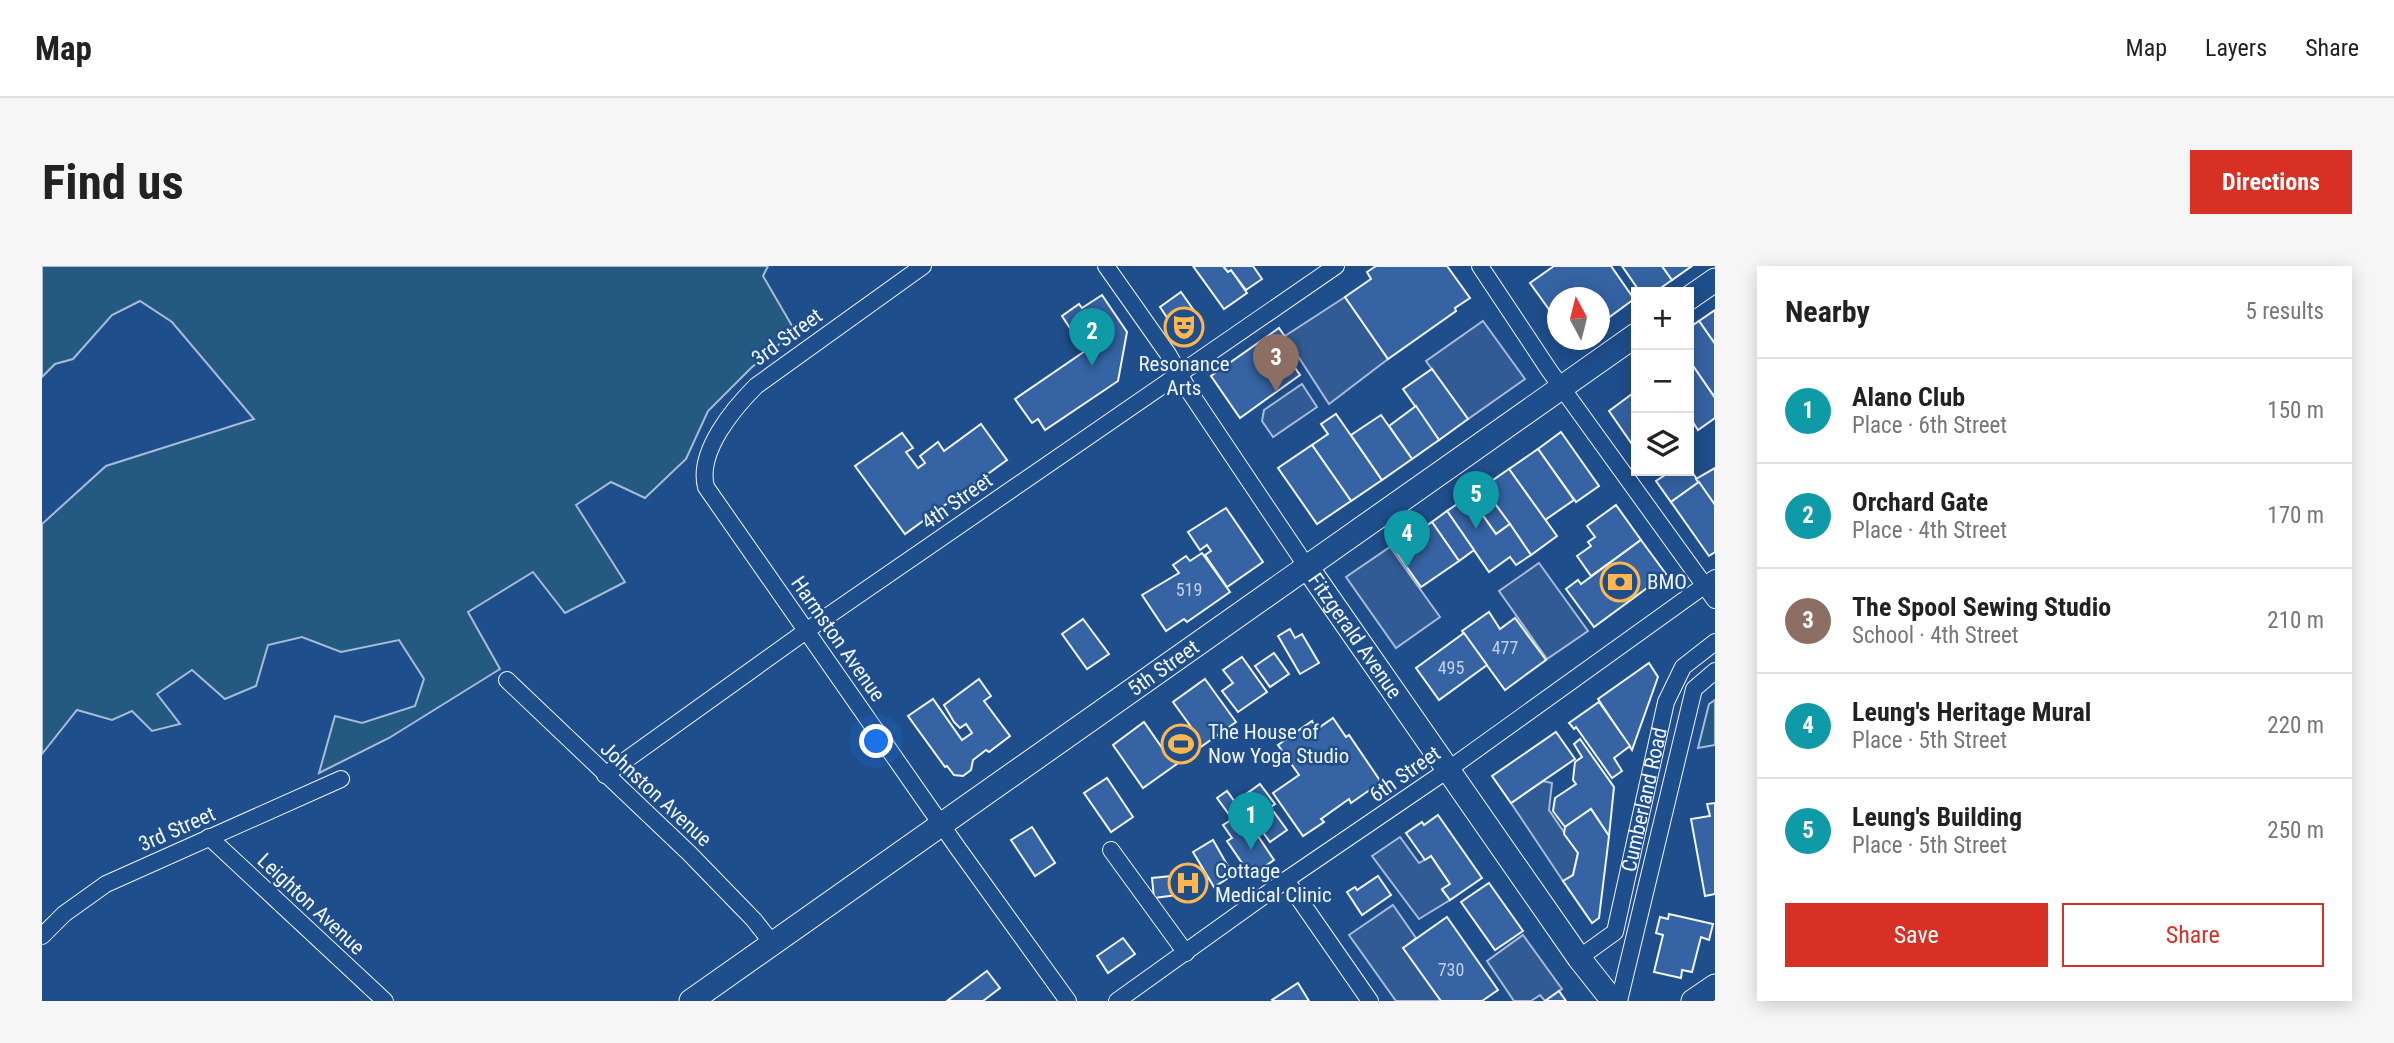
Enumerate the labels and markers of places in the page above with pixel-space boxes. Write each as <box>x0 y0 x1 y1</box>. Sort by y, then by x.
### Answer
theatre icon: Resonance Arts <box>1163 306 1205 348</box>
pin: 2 <box>1069 308 1115 366</box>
pin: 3 <box>1253 334 1299 392</box>
place label: Resonance Arts <box>1138 352 1230 400</box>
pin: 5 <box>1453 471 1499 529</box>
pin: 4 <box>1384 510 1430 568</box>
bank icon: BMO <box>1599 561 1641 603</box>
place label: BMO <box>1647 570 1687 594</box>
place label: The House of Now Yoga Studio <box>1208 720 1349 768</box>
sports icon: The House of Now Yoga Studio <box>1160 723 1202 765</box>
pin: 1 <box>1228 792 1274 850</box>
place label: Cottage Medical Clinic <box>1215 859 1332 907</box>
hospital icon: Cottage Medical Clinic <box>1167 862 1209 904</box>

